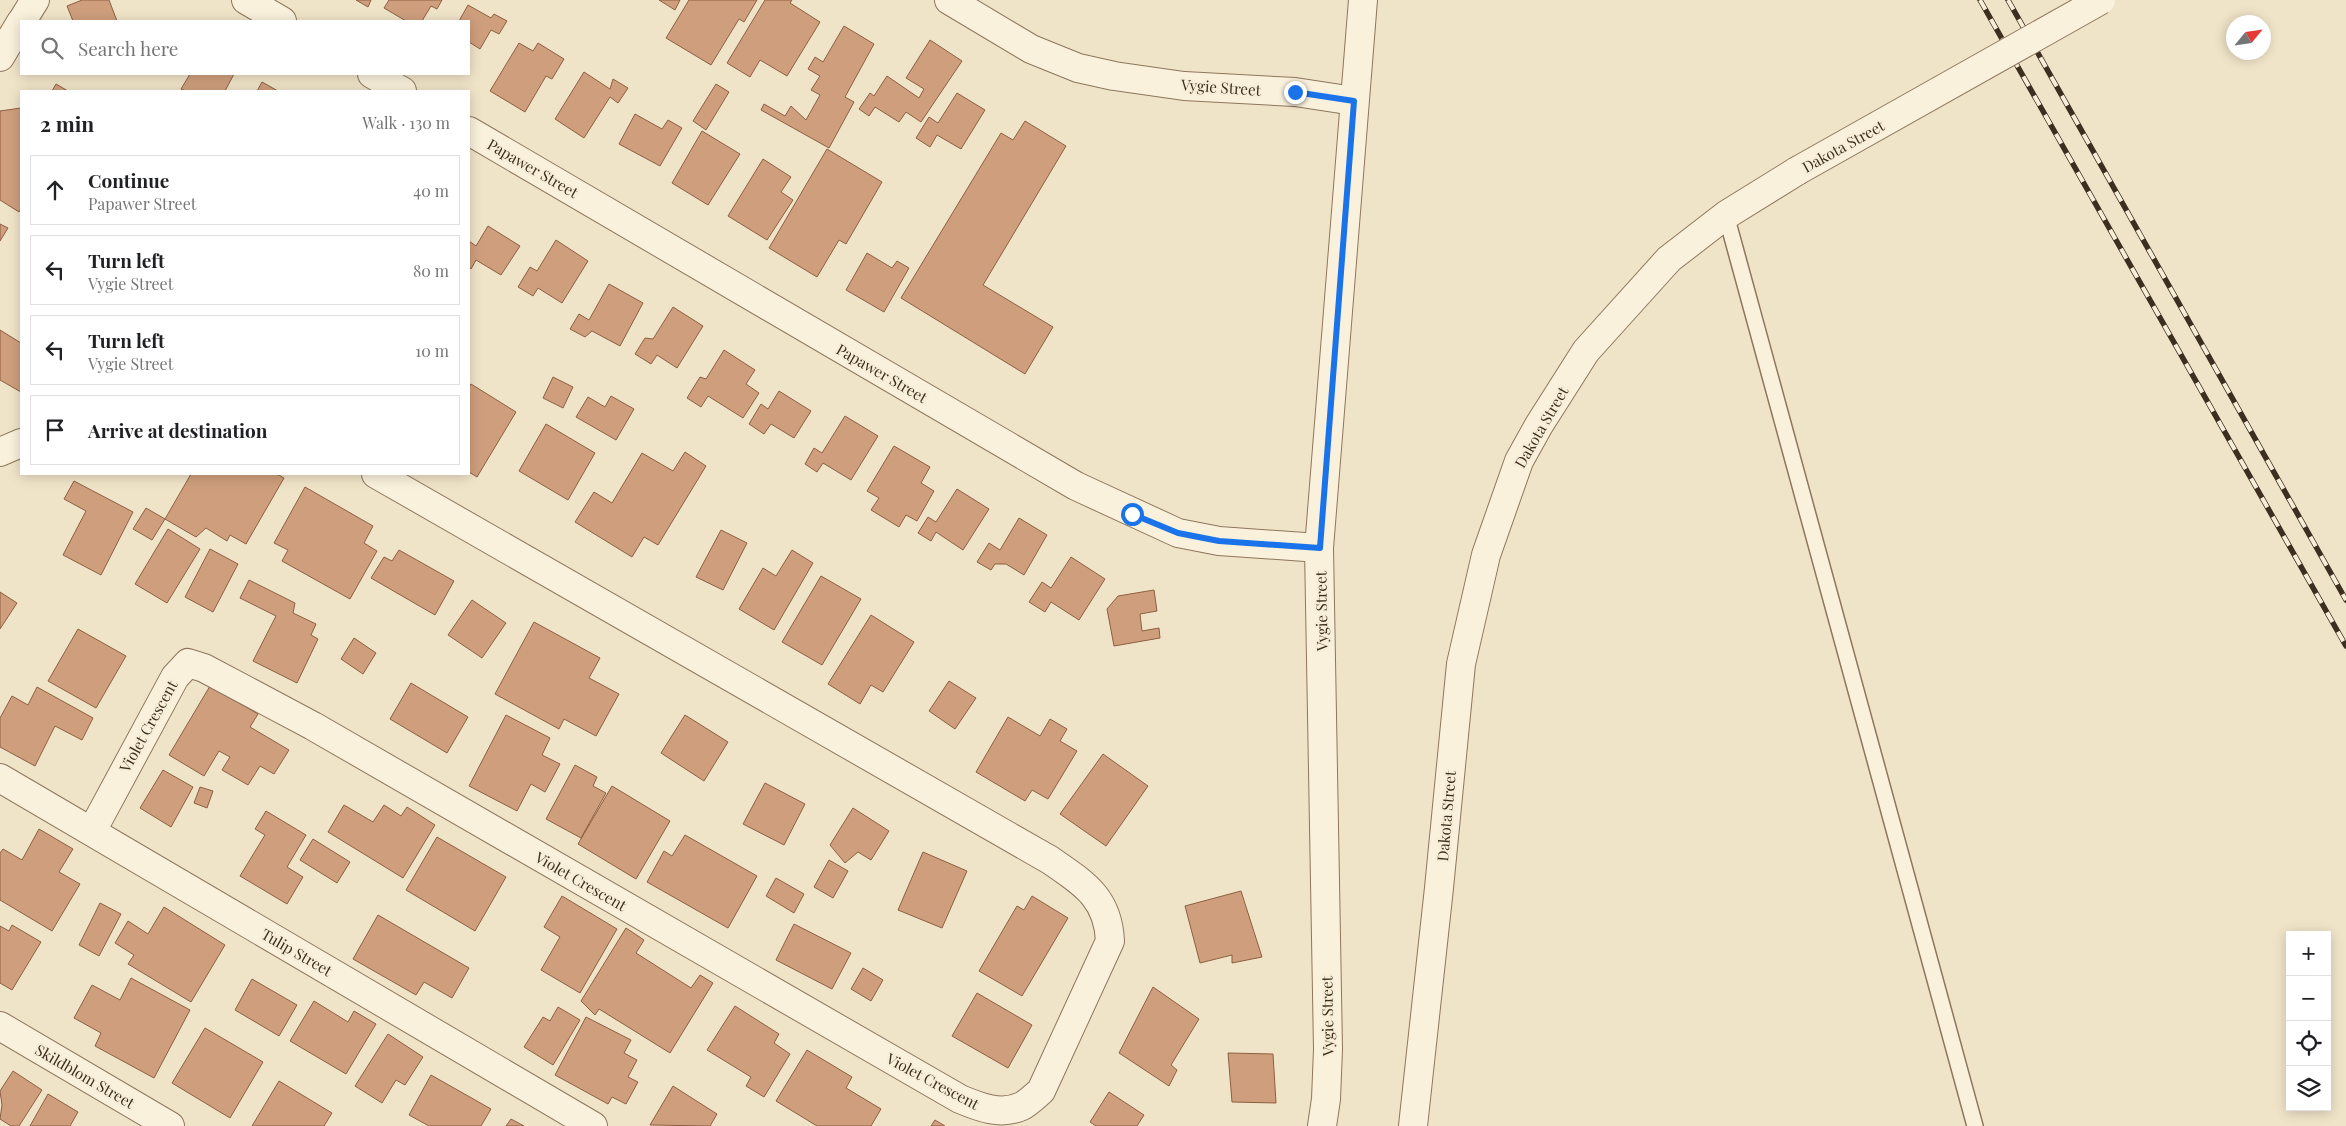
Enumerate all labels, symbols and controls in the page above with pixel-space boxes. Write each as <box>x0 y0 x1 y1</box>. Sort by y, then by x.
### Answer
north arrow <box>2226 15 2271 60</box>
search box <box>20 20 470 75</box>
icon: search <box>38 34 66 62</box>
text: Search here <box>78 35 178 61</box>
street label: Vygie Street <box>1179 74 1262 100</box>
route end <box>1284 81 1307 104</box>
text: 2 min <box>40 109 94 137</box>
text: Walk · 130 m <box>362 112 450 133</box>
street label: Dakota Street <box>1798 115 1888 177</box>
street label: Papawer Street <box>484 134 583 202</box>
text: Continue <box>88 167 169 193</box>
icon: ahead <box>41 176 69 204</box>
text: 40 m <box>413 180 449 201</box>
text: Papawer Street <box>88 193 196 214</box>
text: Turn left <box>88 247 165 273</box>
icon: left <box>41 256 69 284</box>
text: 80 m <box>413 260 449 281</box>
text: Vygie Street <box>88 273 173 294</box>
text: Turn left <box>88 327 165 353</box>
icon: left <box>41 336 69 364</box>
street label: Papawer Street <box>833 339 932 407</box>
text: 10 m <box>415 340 449 361</box>
text: Vygie Street <box>88 353 173 374</box>
street label: Dakota Street <box>1510 382 1573 471</box>
icon: arrive <box>41 416 69 444</box>
text: Arrive at destination <box>88 417 268 443</box>
route start <box>1121 503 1144 526</box>
street label: Vygie Street <box>1310 570 1332 652</box>
street label: Violet Crescent <box>114 676 182 776</box>
street label: Dakota Street <box>1432 769 1460 862</box>
street label: Violet Crescent <box>531 846 631 916</box>
street label: Tulip Street <box>258 924 337 981</box>
map controls <box>2286 931 2331 1111</box>
button: + <box>2286 931 2331 976</box>
street label: Vygie Street <box>1316 975 1338 1057</box>
button: − <box>2286 976 2331 1021</box>
button: locate <box>2286 1021 2331 1066</box>
street label: Skildblom Street <box>32 1039 139 1113</box>
street label: Violet Crescent <box>882 1048 983 1114</box>
button: layers <box>2286 1066 2331 1111</box>

